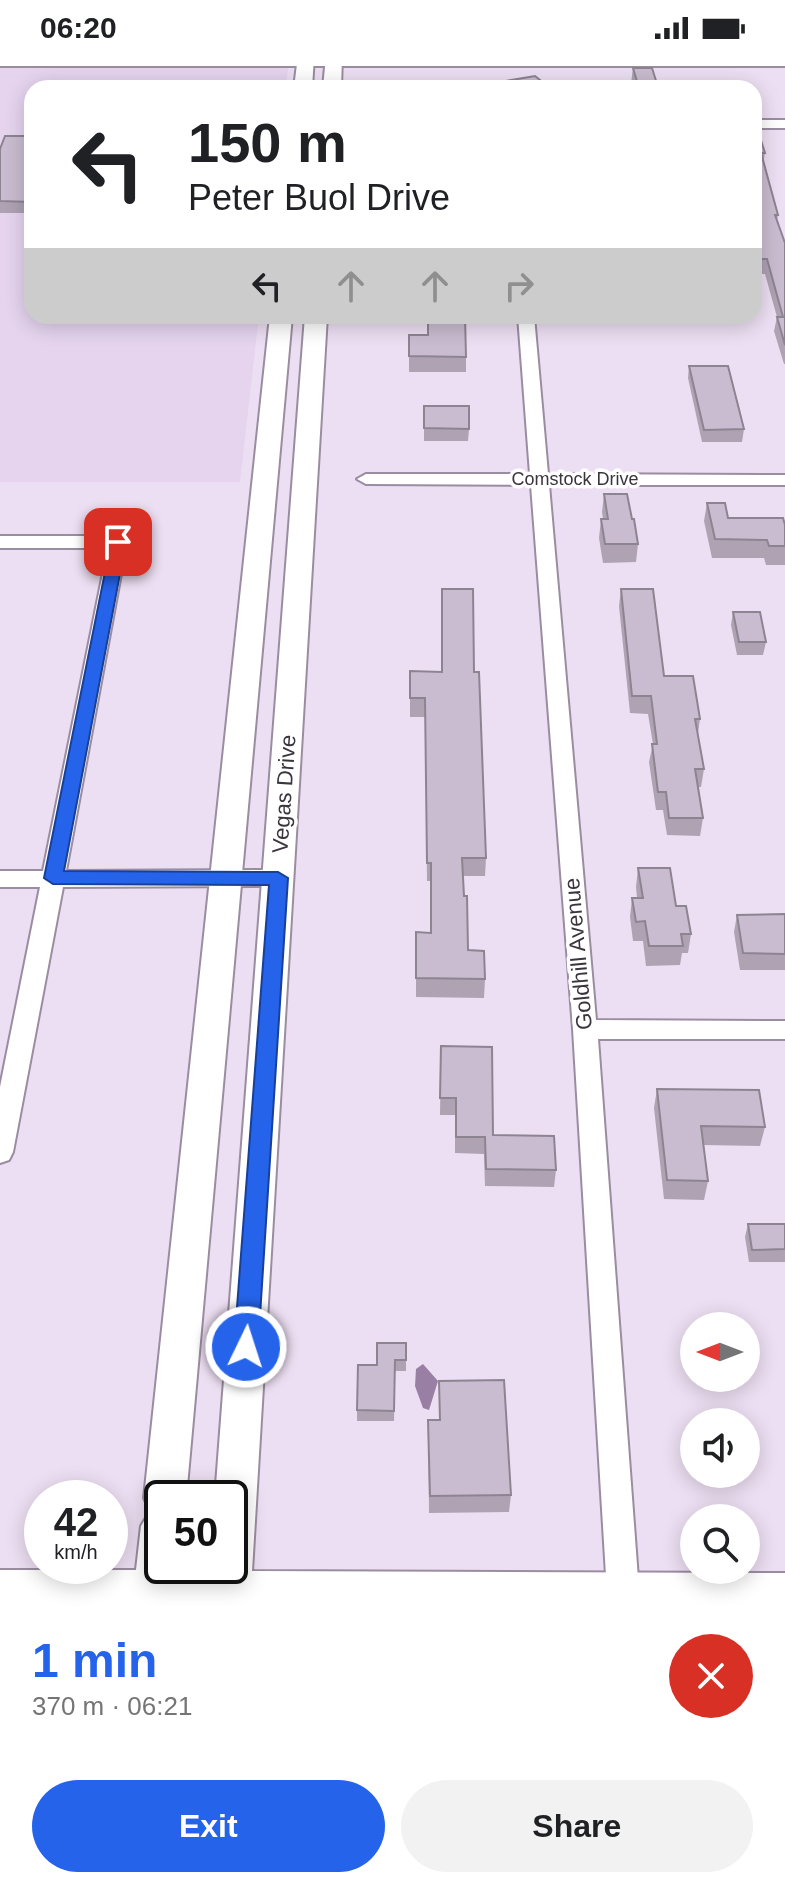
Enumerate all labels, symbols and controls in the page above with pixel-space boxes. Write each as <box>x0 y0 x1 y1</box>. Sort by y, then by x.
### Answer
text: 06:20 <box>40 11 117 44</box>
text: 150 m <box>188 111 347 174</box>
icon: left <box>56 112 160 216</box>
text: Peter Buol Drive <box>188 177 450 218</box>
icon: left <box>245 264 289 308</box>
icon: ahead <box>329 264 373 308</box>
icon: ahead <box>413 264 457 308</box>
icon: right <box>497 264 541 308</box>
street label: Comstock Drive <box>511 469 639 489</box>
pin <box>84 508 152 576</box>
icon: arrive <box>96 520 140 564</box>
street label: Vegas Drive <box>267 734 301 854</box>
street label: Goldhill Avenue <box>559 877 597 1031</box>
position arrow <box>204 1305 288 1389</box>
north arrow <box>680 1312 760 1392</box>
map controls <box>680 1312 760 1584</box>
button: sound <box>680 1408 760 1488</box>
speed limit sign: 50 <box>144 1480 248 1584</box>
text: 42 <box>54 1500 98 1544</box>
button: search <box>680 1504 760 1584</box>
text: km/h <box>54 1541 98 1563</box>
text: 1 min <box>32 1634 157 1687</box>
button: close <box>669 1634 753 1718</box>
text: 370 m · 06:21 <box>32 1691 192 1721</box>
button: Exit <box>32 1780 385 1872</box>
button: Share <box>401 1780 753 1872</box>

